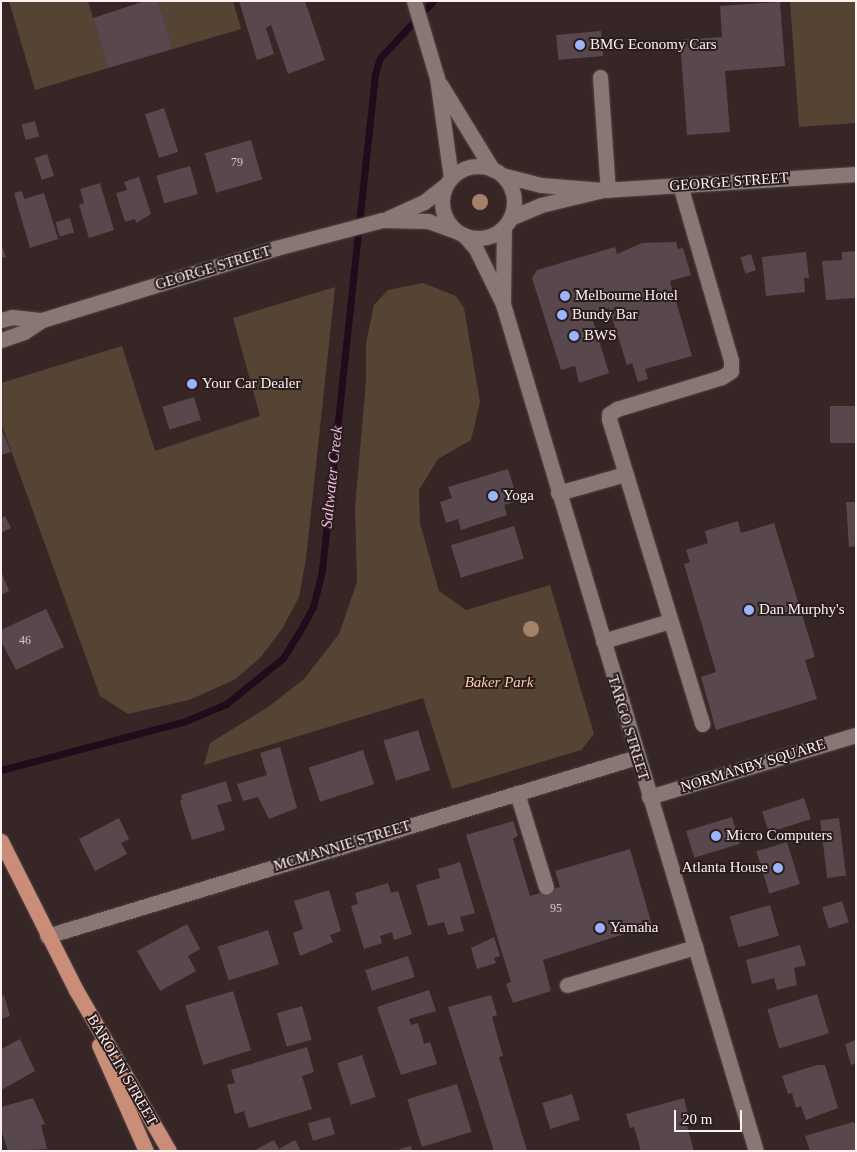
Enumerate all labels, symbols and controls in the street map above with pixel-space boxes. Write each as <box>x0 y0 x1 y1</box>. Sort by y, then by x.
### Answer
place label: BMG Economy Cars <box>590 36 717 54</box>
marker: BMG Economy Cars <box>574 39 586 51</box>
house number: 79 <box>231 156 243 170</box>
street label: GEORGE STREET <box>669 169 789 195</box>
street label: GEORGE STREET <box>153 242 273 294</box>
place label: Melbourne Hotel <box>575 287 678 305</box>
marker: Melbourne Hotel <box>559 290 571 302</box>
place label: Bundy Bar <box>572 306 637 324</box>
marker: Bundy Bar <box>556 309 568 321</box>
place label: BWS <box>584 327 617 345</box>
marker: BWS <box>568 330 580 342</box>
place label: Your Car Dealer <box>202 375 300 393</box>
marker: Your Car Dealer <box>186 378 198 390</box>
water label: Saltwater Creek <box>317 425 347 529</box>
place label: Yoga <box>503 487 534 505</box>
marker: Yoga <box>487 490 499 502</box>
place label: Dan Murphy's <box>759 601 845 619</box>
marker: Dan Murphy's <box>743 604 755 616</box>
house number: 46 <box>19 634 31 648</box>
street label: TARGO STREET <box>603 673 653 783</box>
park label: Baker Park <box>465 674 533 692</box>
street label: NORMANBY SQUARE <box>678 735 828 797</box>
street label: MCMANNIE STREET <box>271 817 413 875</box>
place label: Micro Computers <box>726 827 832 845</box>
marker: Micro Computers <box>710 830 722 842</box>
place label: Atlanta House <box>682 859 768 877</box>
marker: Atlanta House <box>772 862 784 874</box>
house number: 95 <box>550 902 562 916</box>
place label: Yamaha <box>610 919 658 937</box>
marker: Yamaha <box>594 922 606 934</box>
street label: BAROLIN STREET <box>83 1011 161 1129</box>
scale bar <box>677 1100 744 1132</box>
text: 20 m <box>682 1111 712 1127</box>

